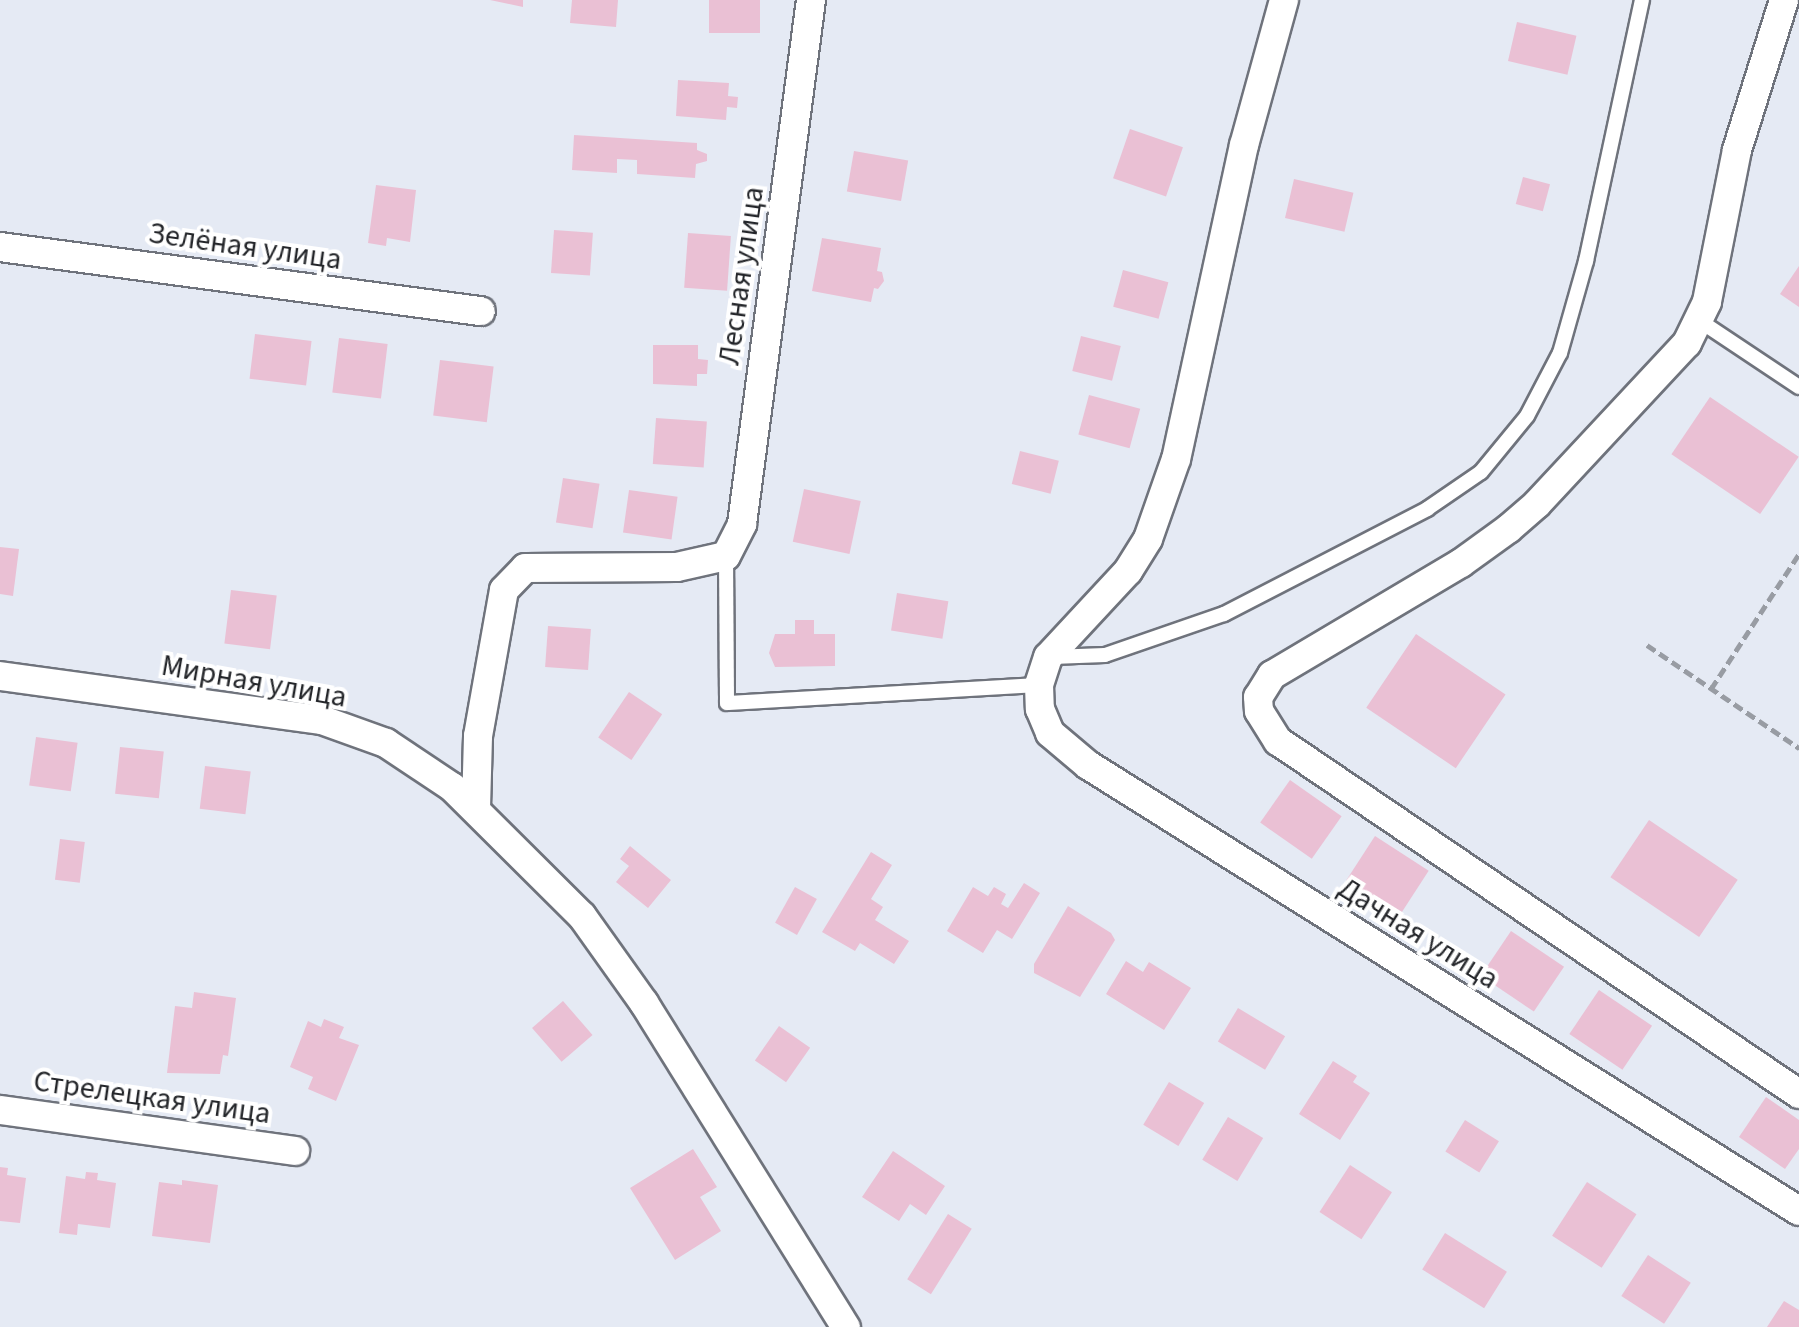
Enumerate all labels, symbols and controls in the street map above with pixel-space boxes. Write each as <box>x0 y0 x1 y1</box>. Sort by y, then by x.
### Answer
street label: Лесная улица <box>712 185 772 367</box>
street label: Зелёная улица <box>146 216 344 278</box>
street label: Мирная улица <box>159 648 349 716</box>
street label: Дачная улица <box>1331 871 1505 997</box>
street label: Стрелецкая улица <box>31 1064 273 1132</box>

